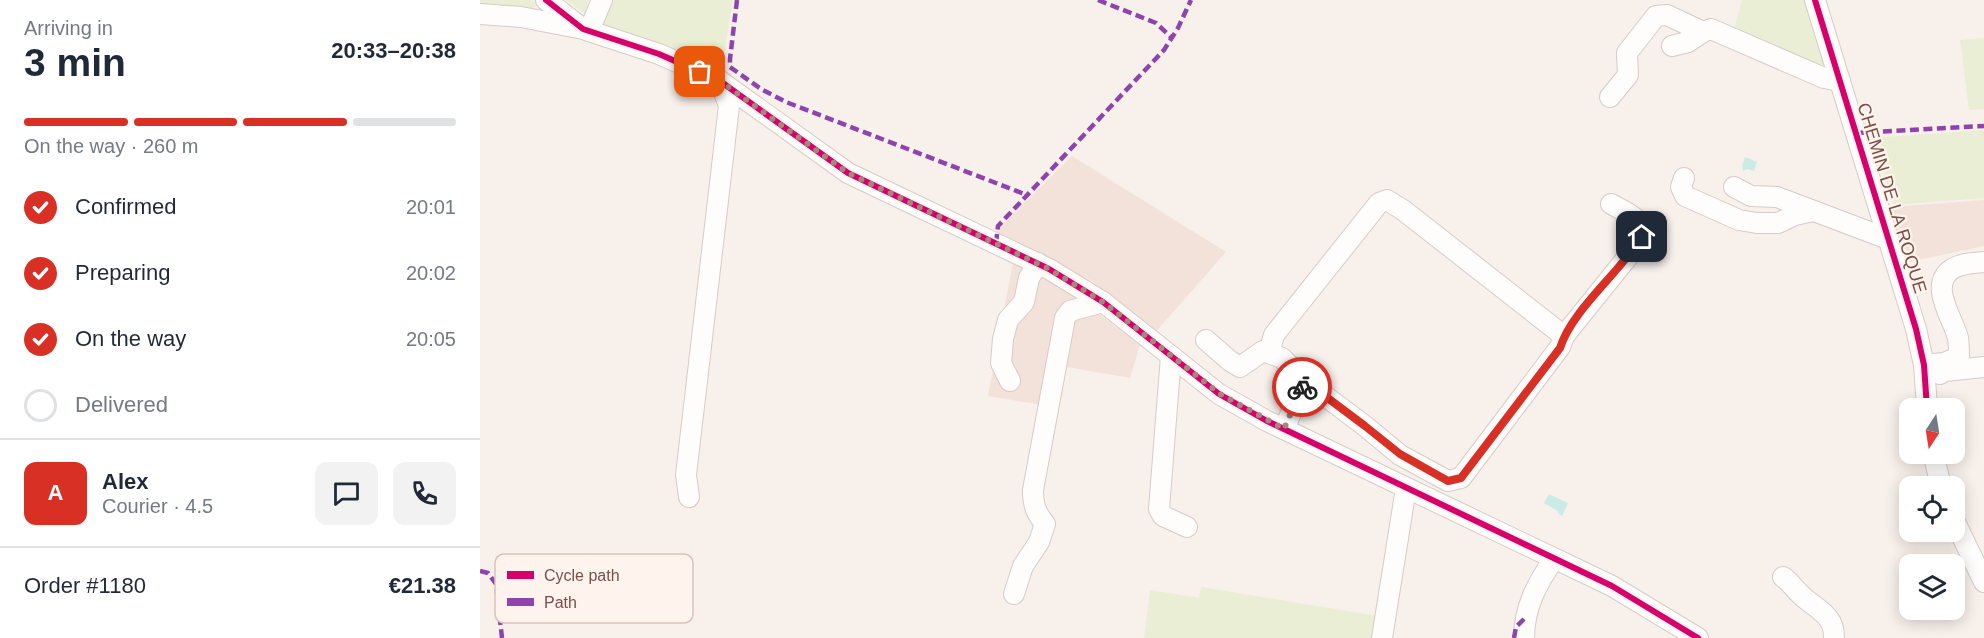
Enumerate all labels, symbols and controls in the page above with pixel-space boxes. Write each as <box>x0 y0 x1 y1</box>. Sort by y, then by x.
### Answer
text: Arriving in <box>24 17 113 39</box>
text: 20:33–20:38 <box>331 38 456 63</box>
text: 3 min <box>24 41 126 84</box>
pin <box>674 46 725 97</box>
icon: bag <box>683 55 716 88</box>
street label: CHEMIN DE LA ROQUE <box>1853 100 1931 296</box>
text: On the way · 260 m <box>24 135 199 157</box>
icon: check <box>24 191 57 224</box>
text: Confirmed <box>75 194 176 219</box>
text: 20:01 <box>406 196 456 218</box>
pin <box>1616 211 1667 262</box>
icon: home <box>1625 220 1658 253</box>
icon: check <box>24 257 57 290</box>
text: Preparing <box>75 260 170 285</box>
text: 20:02 <box>406 262 456 284</box>
icon: check <box>24 323 57 356</box>
text: On the way <box>75 326 186 351</box>
text: 20:05 <box>406 328 456 350</box>
courier <box>1272 357 1332 417</box>
icon: bike <box>1286 371 1319 404</box>
text: Delivered <box>75 392 168 417</box>
north arrow <box>1899 398 1965 464</box>
map controls <box>1899 398 1965 620</box>
button: chat <box>315 462 378 525</box>
button: phone <box>393 462 456 525</box>
text: Alex <box>102 469 148 494</box>
button: locate <box>1899 476 1965 542</box>
text: A <box>48 480 63 505</box>
text: Courier · 4.5 <box>102 495 213 517</box>
legend <box>495 554 693 623</box>
button: layers <box>1899 554 1965 620</box>
text: Cycle path <box>544 567 620 584</box>
text: Order #1180 <box>24 573 146 598</box>
text: €21.38 <box>389 573 456 598</box>
text: Path <box>544 594 577 611</box>

